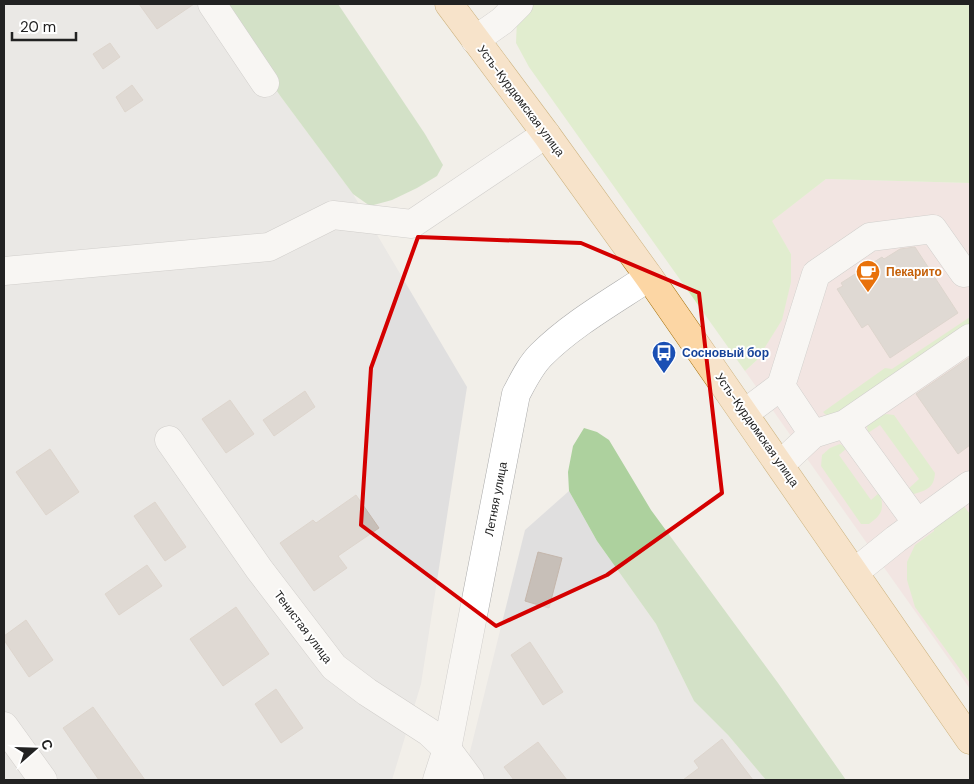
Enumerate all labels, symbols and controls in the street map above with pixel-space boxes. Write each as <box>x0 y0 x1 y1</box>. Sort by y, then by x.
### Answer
scale bar <box>12 10 76 42</box>
text: 20 m <box>20 17 56 37</box>
street label: Усть-Курдюмская улица <box>474 42 568 160</box>
cafe icon: Пекарито <box>855 259 881 293</box>
place label: Пекарито <box>886 264 942 280</box>
bus stop icon: Сосновый бор <box>651 340 677 374</box>
place label: Сосновый бор <box>682 345 769 361</box>
street label: Усть-Курдюмская улица <box>712 370 803 490</box>
street label: Летняя улица <box>481 460 511 538</box>
street label: Тенистая улица <box>270 587 336 667</box>
north arrow <box>10 724 60 774</box>
text: С <box>37 737 57 752</box>

